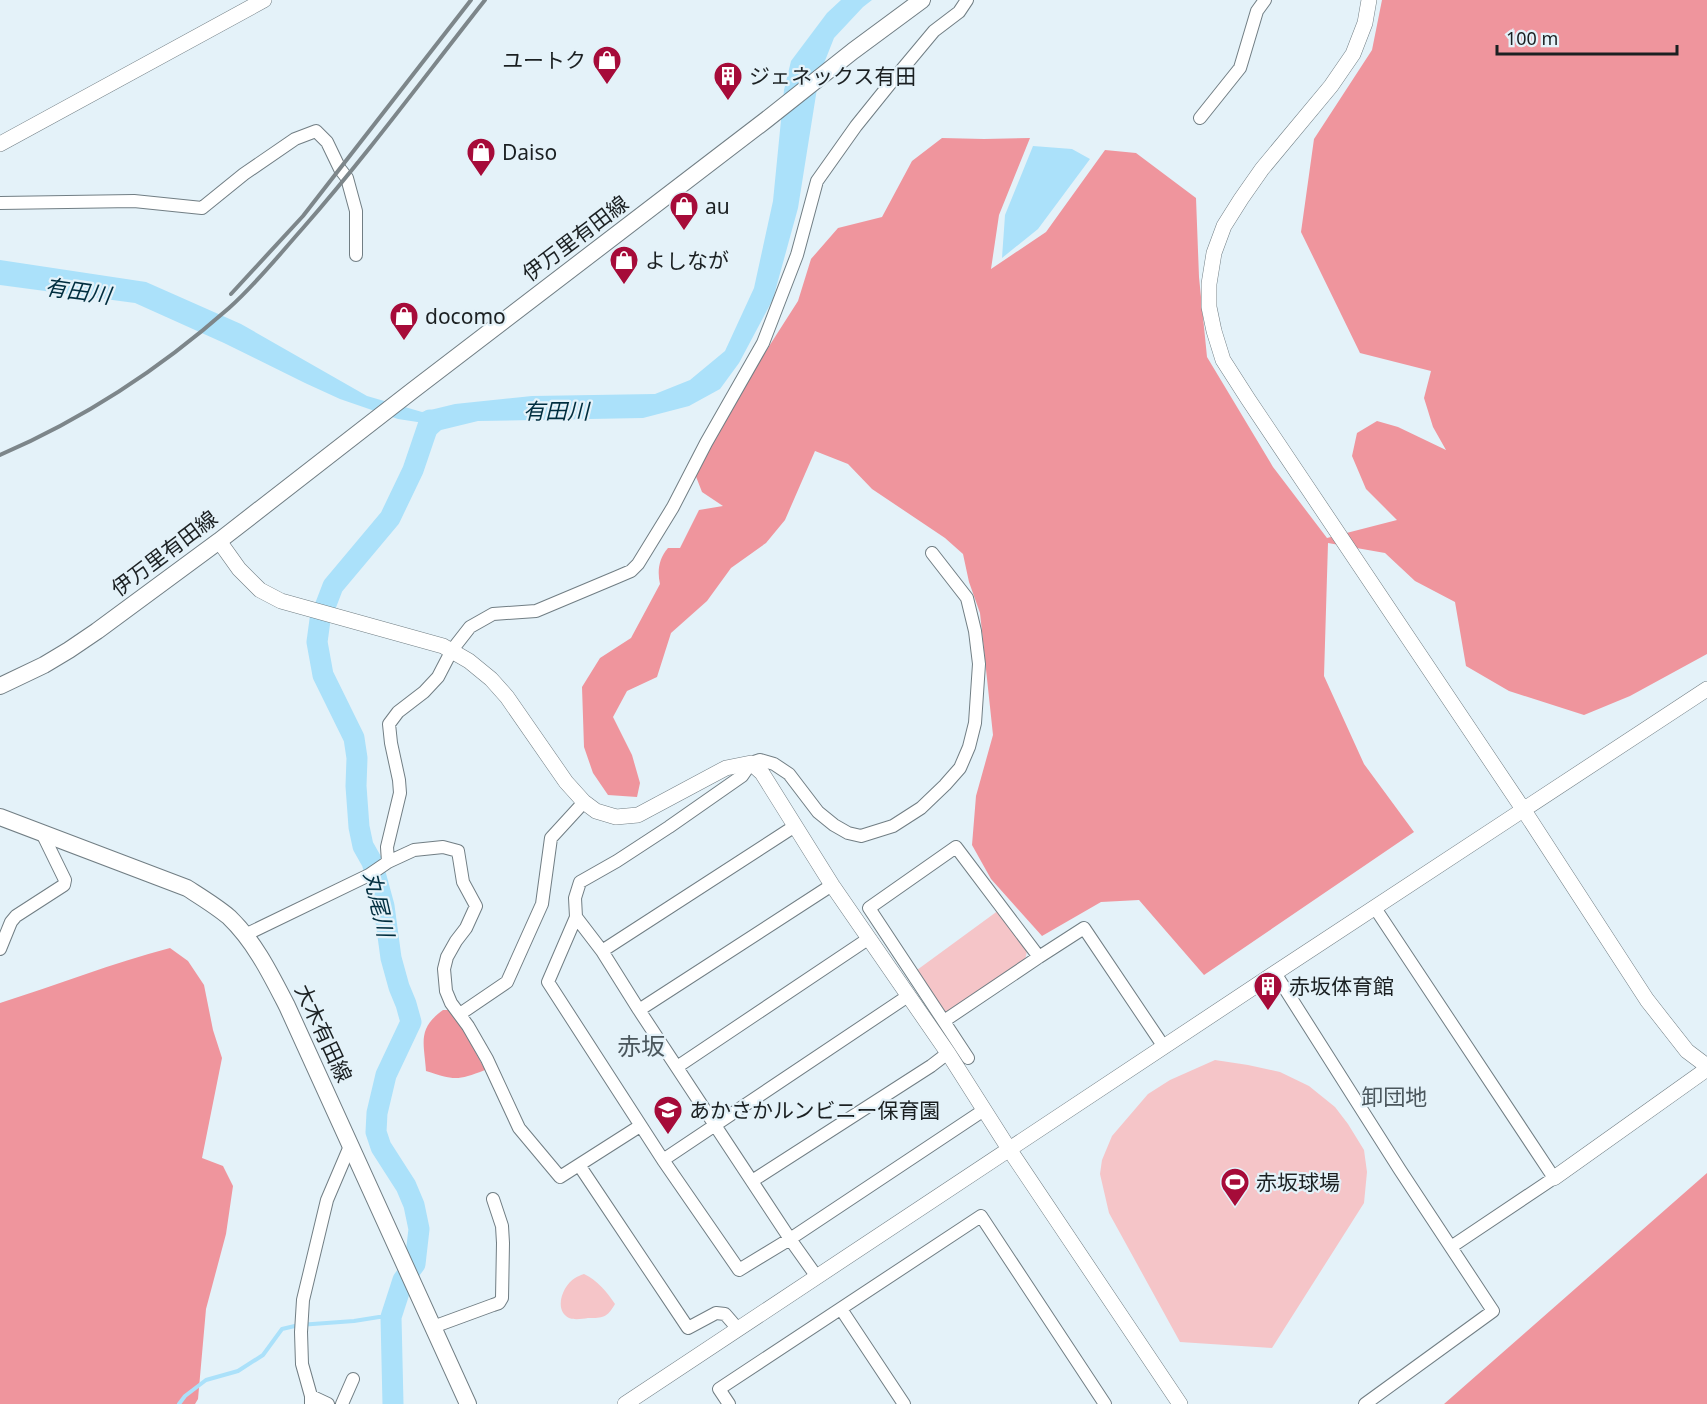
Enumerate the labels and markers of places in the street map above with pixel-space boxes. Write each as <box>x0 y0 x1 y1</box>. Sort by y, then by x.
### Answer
shop icon: ユートク <box>591 44 623 86</box>
place label: ユートク <box>502 46 586 74</box>
building icon: ジェネックス有田 <box>712 60 744 102</box>
place label: ジェネックス有田 <box>749 62 916 90</box>
shop icon: Daiso <box>465 136 497 178</box>
place label: Daiso <box>502 138 557 166</box>
shop icon: au <box>668 190 700 232</box>
place label: au <box>705 192 730 220</box>
shop icon: よしなが <box>608 244 640 286</box>
place label: よしなが <box>645 246 729 274</box>
shop icon: docomo <box>388 300 420 342</box>
place label: docomo <box>425 302 506 330</box>
building icon: 赤坂体育館 <box>1252 970 1284 1012</box>
place label: 赤坂体育館 <box>1289 972 1394 1000</box>
school or university icon: あかさかルンビニー保育園 <box>652 1094 684 1136</box>
place label: あかさかルンビニー保育園 <box>689 1096 941 1124</box>
sports icon: 赤坂球場 <box>1219 1166 1251 1208</box>
place label: 赤坂球場 <box>1256 1168 1340 1196</box>

